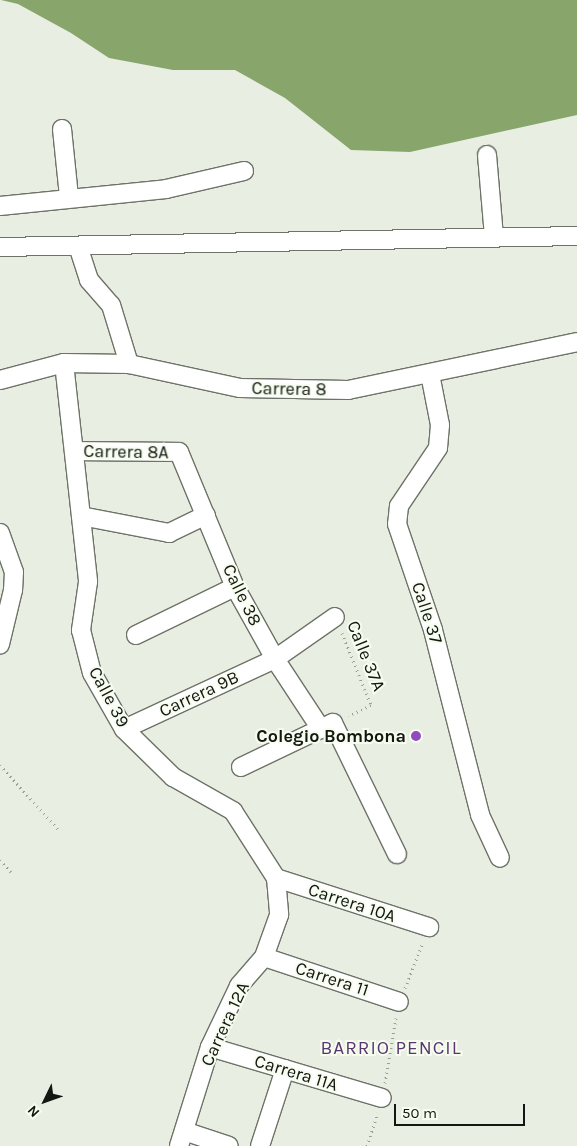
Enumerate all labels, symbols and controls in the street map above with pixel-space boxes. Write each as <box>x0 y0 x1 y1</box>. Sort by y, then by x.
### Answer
street label: Carrera 8 <box>251 378 327 400</box>
street label: Carrera 8A <box>83 440 169 464</box>
street label: Calle 38 <box>218 561 266 629</box>
street label: Calle 37 <box>407 579 447 647</box>
street label: Calle 37A <box>342 618 390 694</box>
street label: Calle 39 <box>84 663 134 731</box>
street label: Carrera 9B <box>156 666 242 722</box>
place label: Colegio Bombona <box>256 725 406 747</box>
marker: Colegio Bombona <box>410 730 422 742</box>
street label: Carrera 10A <box>305 879 399 927</box>
street label: Carrera 11 <box>293 957 371 1001</box>
street label: Carrera 12A <box>196 978 254 1070</box>
district label: BARRIO PENCIL <box>319 1038 463 1060</box>
street label: Carrera 11A <box>252 1050 340 1096</box>
north arrow <box>20 1076 70 1126</box>
scale bar <box>397 1094 528 1126</box>
text: N <box>24 1102 43 1121</box>
text: 50 m <box>402 1104 437 1122</box>

